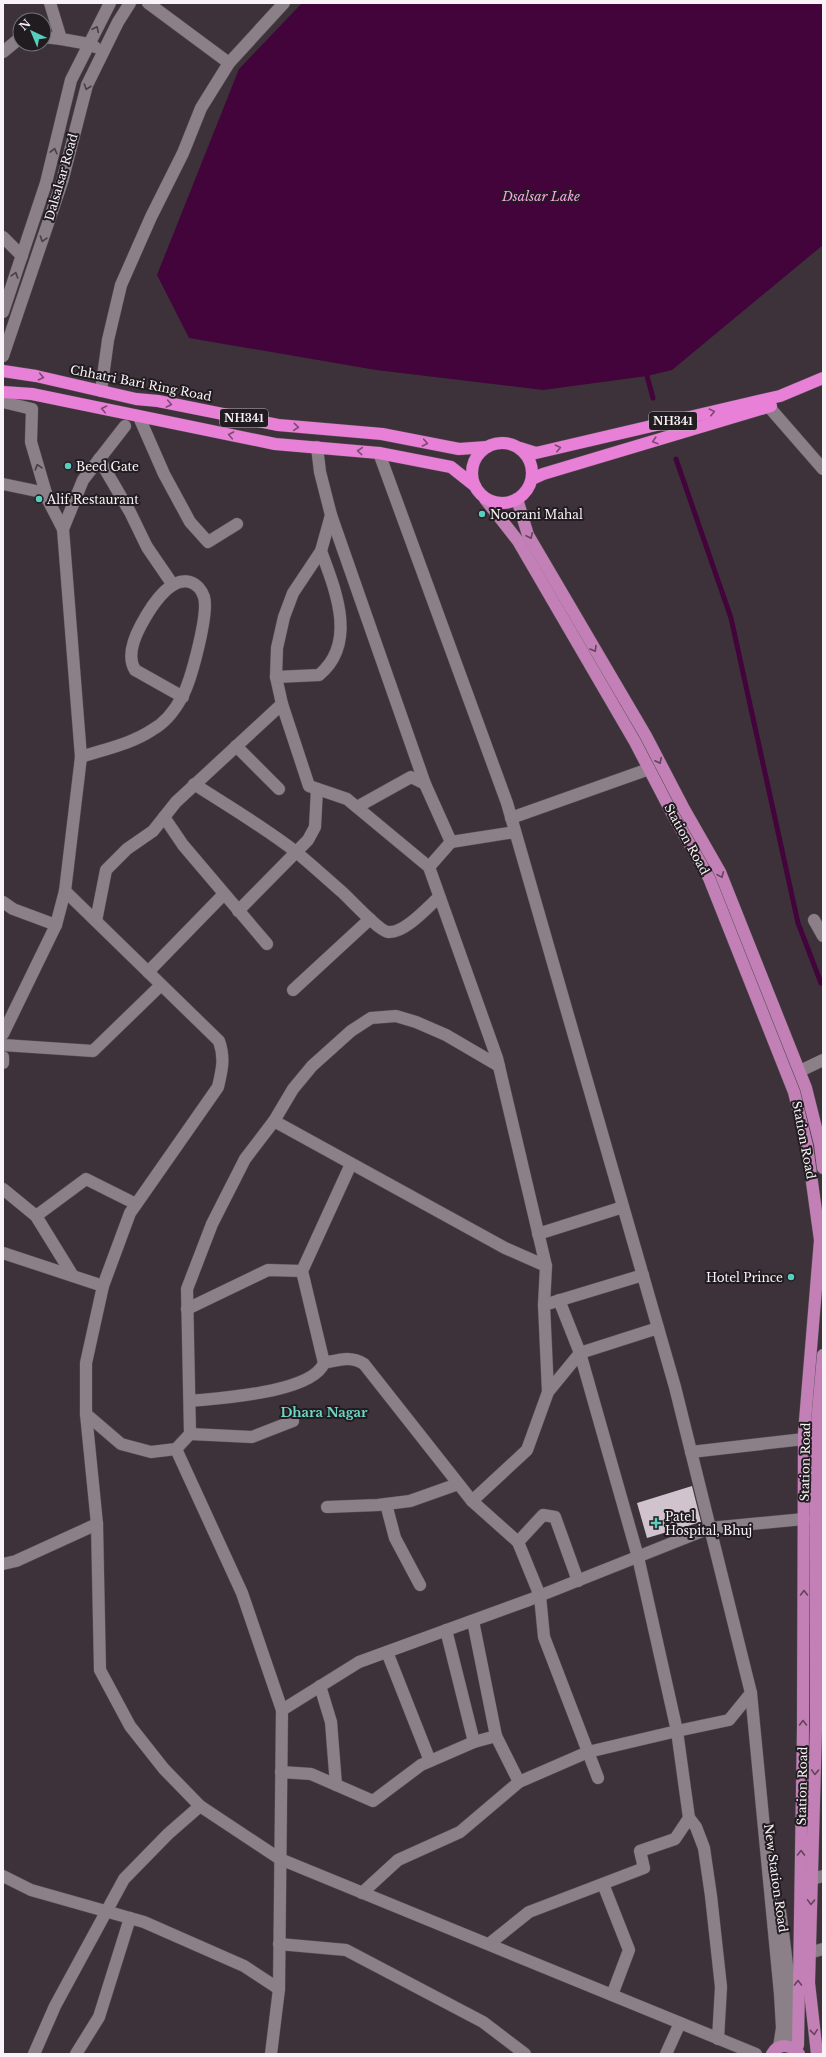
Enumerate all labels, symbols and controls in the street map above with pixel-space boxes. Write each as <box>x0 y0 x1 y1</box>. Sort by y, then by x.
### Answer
north arrow <box>12 12 52 52</box>
text: N <box>16 16 34 33</box>
one-way arrow <box>91 25 99 33</box>
one-way arrow <box>83 83 91 90</box>
street label: Dalsalsar Road <box>41 132 81 222</box>
one-way arrow <box>49 148 57 154</box>
water label: Dsalsar Lake <box>501 188 580 205</box>
one-way arrow <box>39 235 48 242</box>
one-way arrow <box>10 272 19 279</box>
street label: Chhatri Bari Ring Road <box>69 362 213 404</box>
one-way arrow <box>38 372 45 380</box>
one-way arrow <box>165 399 172 407</box>
one-way arrow <box>101 406 107 414</box>
road number: NH341 <box>220 409 268 427</box>
one-way arrow <box>709 409 715 417</box>
road number: NH341 <box>649 412 697 430</box>
one-way arrow <box>293 422 299 431</box>
one-way arrow <box>228 431 234 440</box>
one-way arrow <box>652 436 659 445</box>
one-way arrow <box>422 438 428 447</box>
one-way arrow <box>555 444 561 452</box>
one-way arrow <box>357 447 363 456</box>
place label: Beed Gate <box>76 459 139 474</box>
marker: Beed Gate <box>63 461 73 471</box>
one-way arrow <box>34 464 43 471</box>
place label: Alif Restaurant <box>46 492 139 507</box>
marker: Alif Restaurant <box>34 494 44 504</box>
place label: Noorani Mahal <box>490 507 583 522</box>
marker: Noorani Mahal <box>477 509 487 519</box>
one-way arrow <box>525 532 533 539</box>
one-way arrow <box>590 645 597 652</box>
one-way arrow <box>654 757 662 765</box>
street label: Station Road <box>661 801 713 877</box>
one-way arrow <box>717 872 725 879</box>
street label: Station Road <box>789 1100 819 1180</box>
place label: Hotel Prince <box>706 1270 783 1285</box>
marker: Hotel Prince <box>786 1272 796 1282</box>
district label: Dhara Nagar <box>280 1404 368 1421</box>
street label: Station Road <box>797 1422 813 1502</box>
place label: Patel Hospital, Bhuj <box>665 1509 752 1538</box>
marker: Patel Hospital, Bhuj <box>650 1517 662 1529</box>
one-way arrow <box>800 1590 808 1596</box>
one-way arrow <box>799 1720 807 1726</box>
street label: Station Road <box>794 1746 810 1826</box>
one-way arrow <box>810 1769 819 1775</box>
street label: New Station Road <box>761 1823 791 1933</box>
one-way arrow <box>797 1850 805 1856</box>
one-way arrow <box>807 1899 815 1905</box>
one-way arrow <box>794 1980 802 1986</box>
one-way arrow <box>809 2029 818 2035</box>

